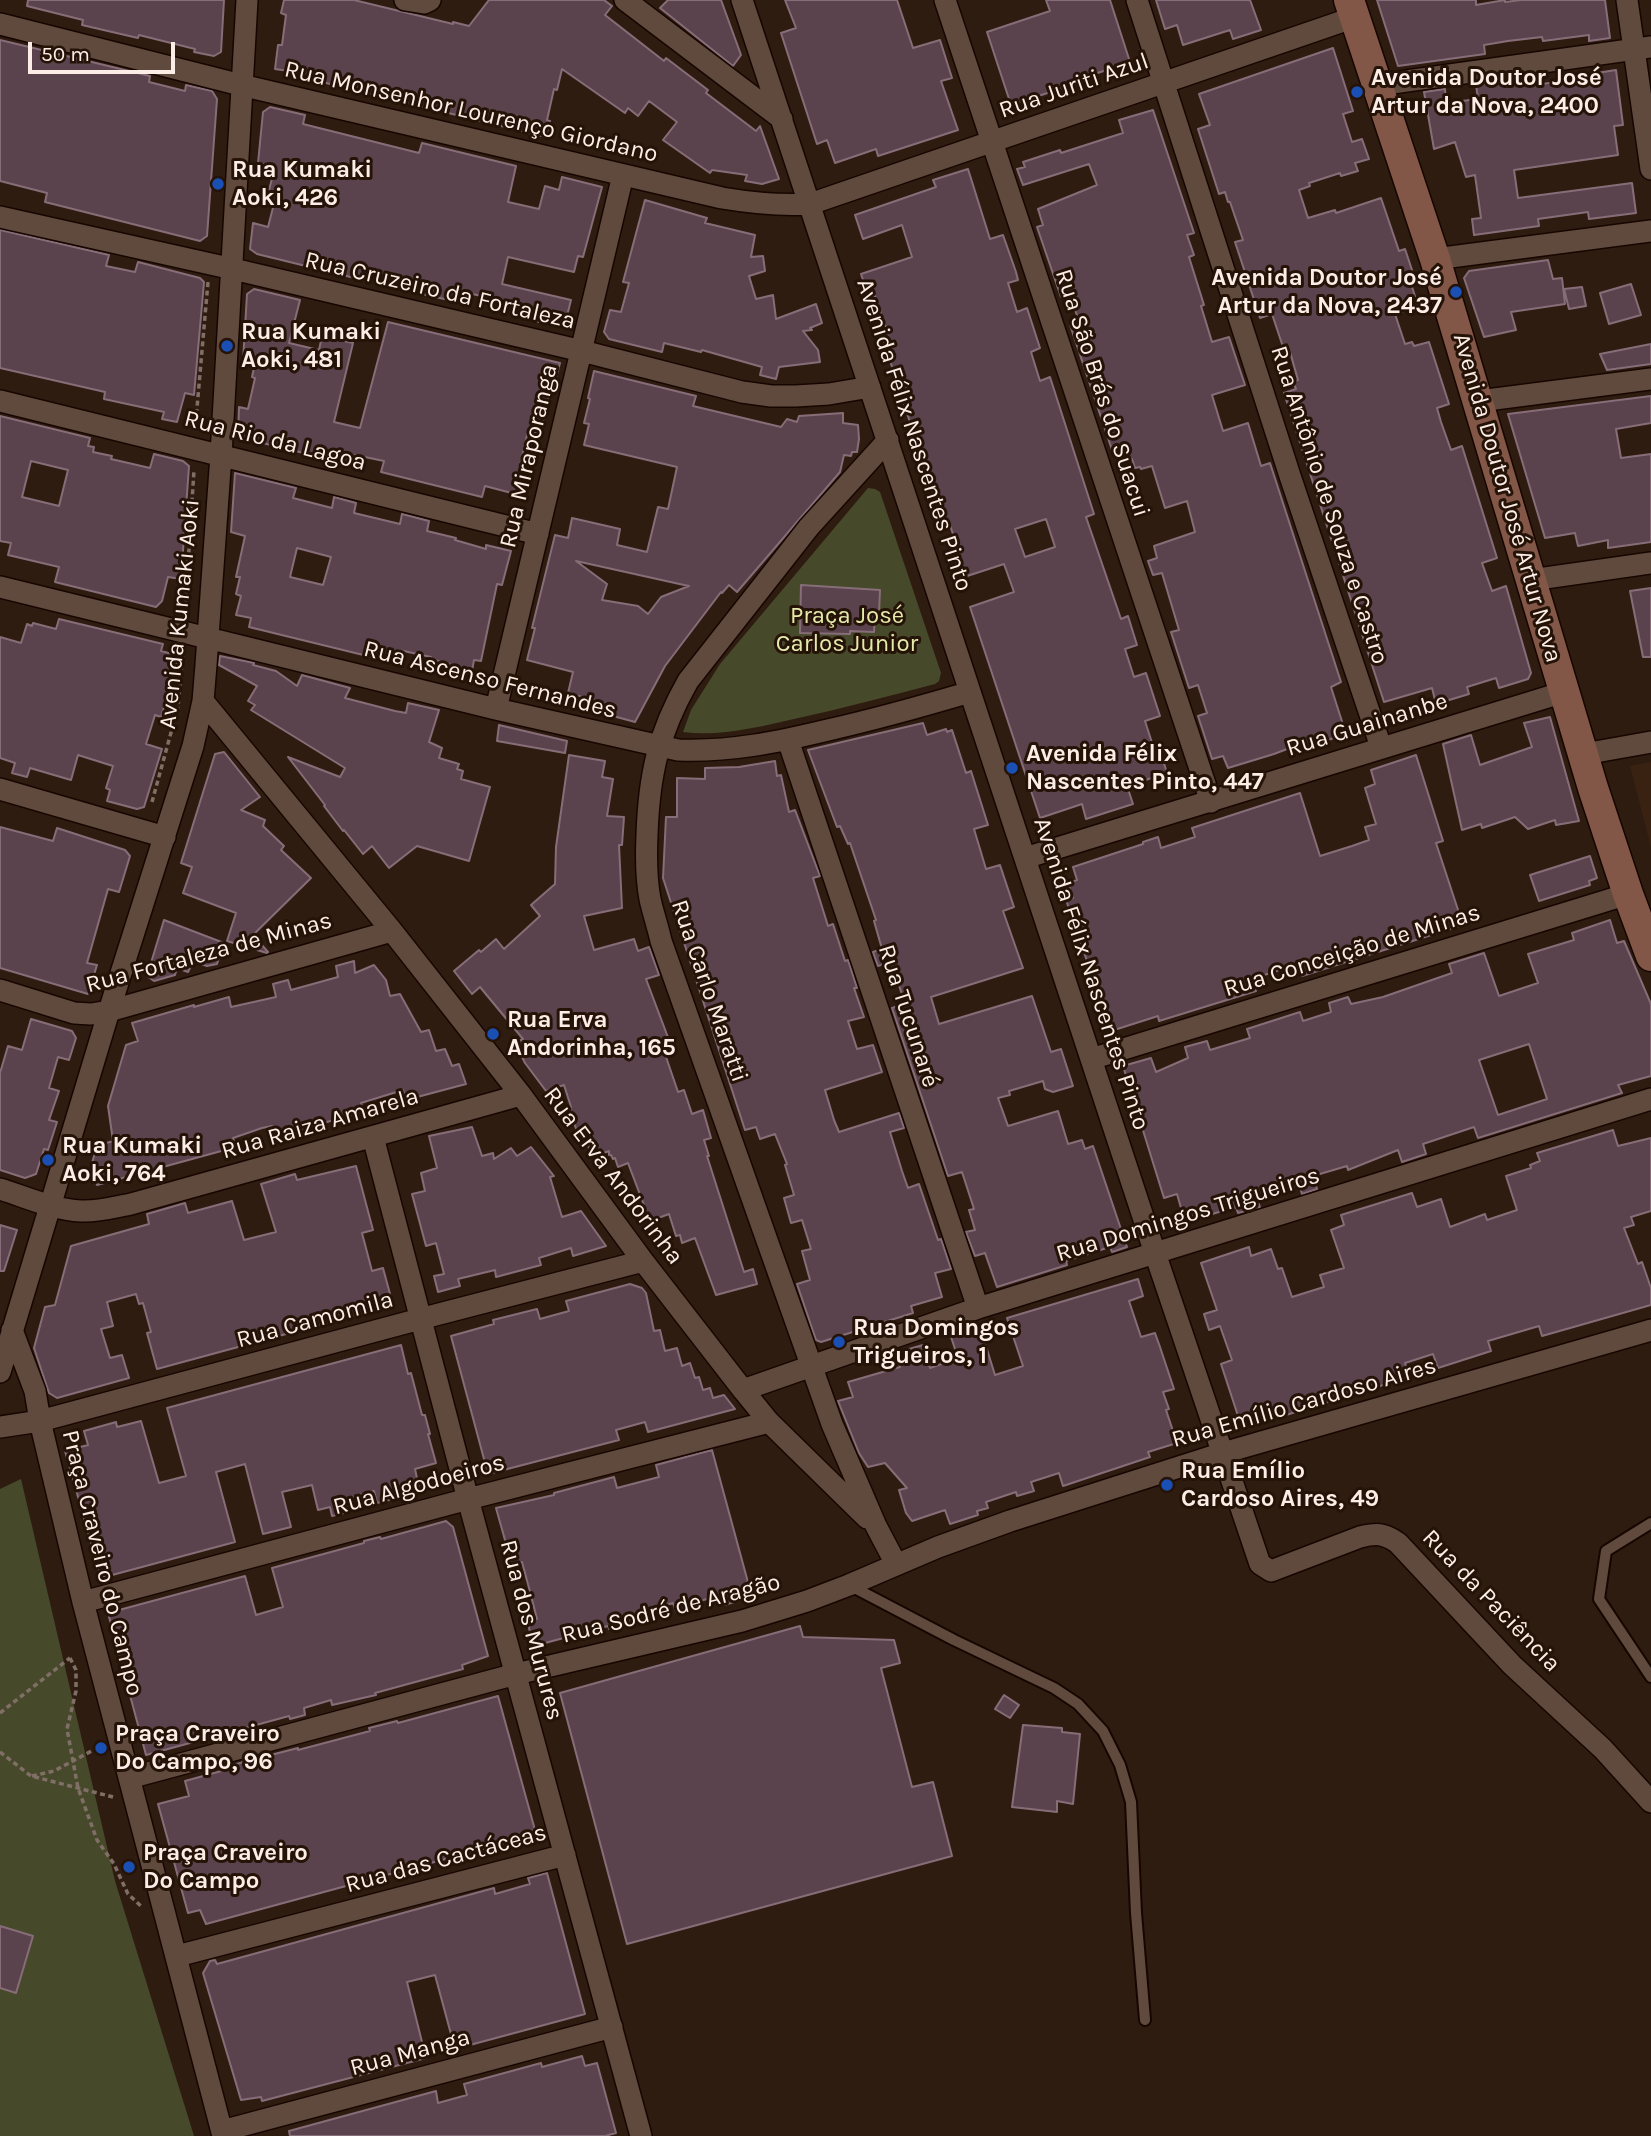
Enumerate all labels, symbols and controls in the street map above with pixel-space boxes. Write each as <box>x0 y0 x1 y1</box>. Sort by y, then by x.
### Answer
scale bar <box>32 28 178 72</box>
text: 50 m <box>41 42 90 66</box>
street label: Rua Juriti Azul <box>995 47 1153 125</box>
street label: Rua Monsenhor Lourenço Giordano <box>281 55 661 169</box>
place label: Avenida Doutor José Artur da Nova, 2400 <box>1371 64 1602 120</box>
marker: Avenida Doutor José Artur da Nova, 2400 <box>1349 84 1365 100</box>
place label: Rua Kumaki Aoki, 426 <box>232 156 372 212</box>
marker: Rua Kumaki Aoki, 426 <box>210 176 226 192</box>
street label: Rua Cruzeiro da Fortaleza <box>302 246 578 336</box>
place label: Avenida Doutor José Artur da Nova, 2437 <box>1211 264 1442 320</box>
street label: Rua São Brás do Suacui <box>1048 265 1156 521</box>
street label: Avenida Félix Nascentes Pinto <box>850 275 978 595</box>
marker: Avenida Doutor José Artur da Nova, 2437 <box>1448 284 1464 300</box>
place label: Rua Kumaki Aoki, 481 <box>241 318 381 374</box>
street label: Avenida Doutor José Artur Nova <box>1446 330 1568 666</box>
marker: Rua Kumaki Aoki, 481 <box>219 338 235 354</box>
street label: Rua Antônio de Souza e Castro <box>1264 342 1394 668</box>
street label: Rua Miraporanga <box>494 361 564 551</box>
street label: Rua Rio da Lagoa <box>181 404 369 478</box>
street label: Avenida Kumaki Aoki <box>154 498 206 730</box>
park label: Praça José Carlos Junior <box>776 602 918 658</box>
street label: Rua Ascenso Fernandes <box>361 635 619 725</box>
street label: Rua Guainanbe <box>1283 687 1451 763</box>
place label: Avenida Félix Nascentes Pinto, 447 <box>1026 740 1264 796</box>
marker: Avenida Félix Nascentes Pinto, 447 <box>1004 760 1020 776</box>
street label: Avenida Félix Nascentes Pinto <box>1027 814 1155 1134</box>
street label: Rua Carlo Maratti <box>664 896 754 1086</box>
street label: Rua Conceição de Minas <box>1220 898 1484 1004</box>
street label: Rua Fortaleza de Minas <box>83 906 335 1000</box>
street label: Rua Tucunaré <box>871 941 945 1091</box>
place label: Rua Erva Andorinha, 165 <box>507 1006 676 1062</box>
marker: Rua Erva Andorinha, 165 <box>485 1026 501 1042</box>
street label: Rua Raiza Amarela <box>218 1082 422 1166</box>
street label: Rua Erva Andorinha <box>537 1082 689 1270</box>
place label: Rua Kumaki Aoki, 764 <box>62 1132 202 1188</box>
marker: Rua Kumaki Aoki, 764 <box>40 1152 56 1168</box>
street label: Rua Domingos Trigueiros <box>1053 1161 1323 1269</box>
street label: Rua Camomila <box>233 1285 397 1355</box>
place label: Rua Domingos Trigueiros, 1 <box>853 1314 1019 1370</box>
marker: Rua Domingos Trigueiros, 1 <box>831 1334 847 1350</box>
street label: Rua Emílio Cardoso Aires <box>1168 1351 1440 1455</box>
street label: Praça Craveiro do Campo <box>55 1427 149 1699</box>
street label: Rua Algodoeiros <box>330 1448 508 1522</box>
place label: Rua Emílio Cardoso Aires, 49 <box>1181 1457 1379 1513</box>
marker: Rua Emílio Cardoso Aires, 49 <box>1159 1477 1175 1493</box>
street label: Rua da Paciência <box>1416 1524 1566 1678</box>
street label: Rua dos Murures <box>493 1537 569 1723</box>
street label: Rua Sodré de Aragão <box>559 1568 783 1650</box>
place label: Praça Craveiro Do Campo, 96 <box>115 1720 280 1776</box>
marker: Praça Craveiro Do Campo, 96 <box>93 1740 109 1756</box>
street label: Rua das Cactáceas <box>342 1818 550 1900</box>
place label: Praça Craveiro Do Campo <box>143 1839 308 1895</box>
marker: Praça Craveiro Do Campo <box>121 1859 137 1875</box>
street label: Rua Manga <box>347 2023 473 2083</box>

